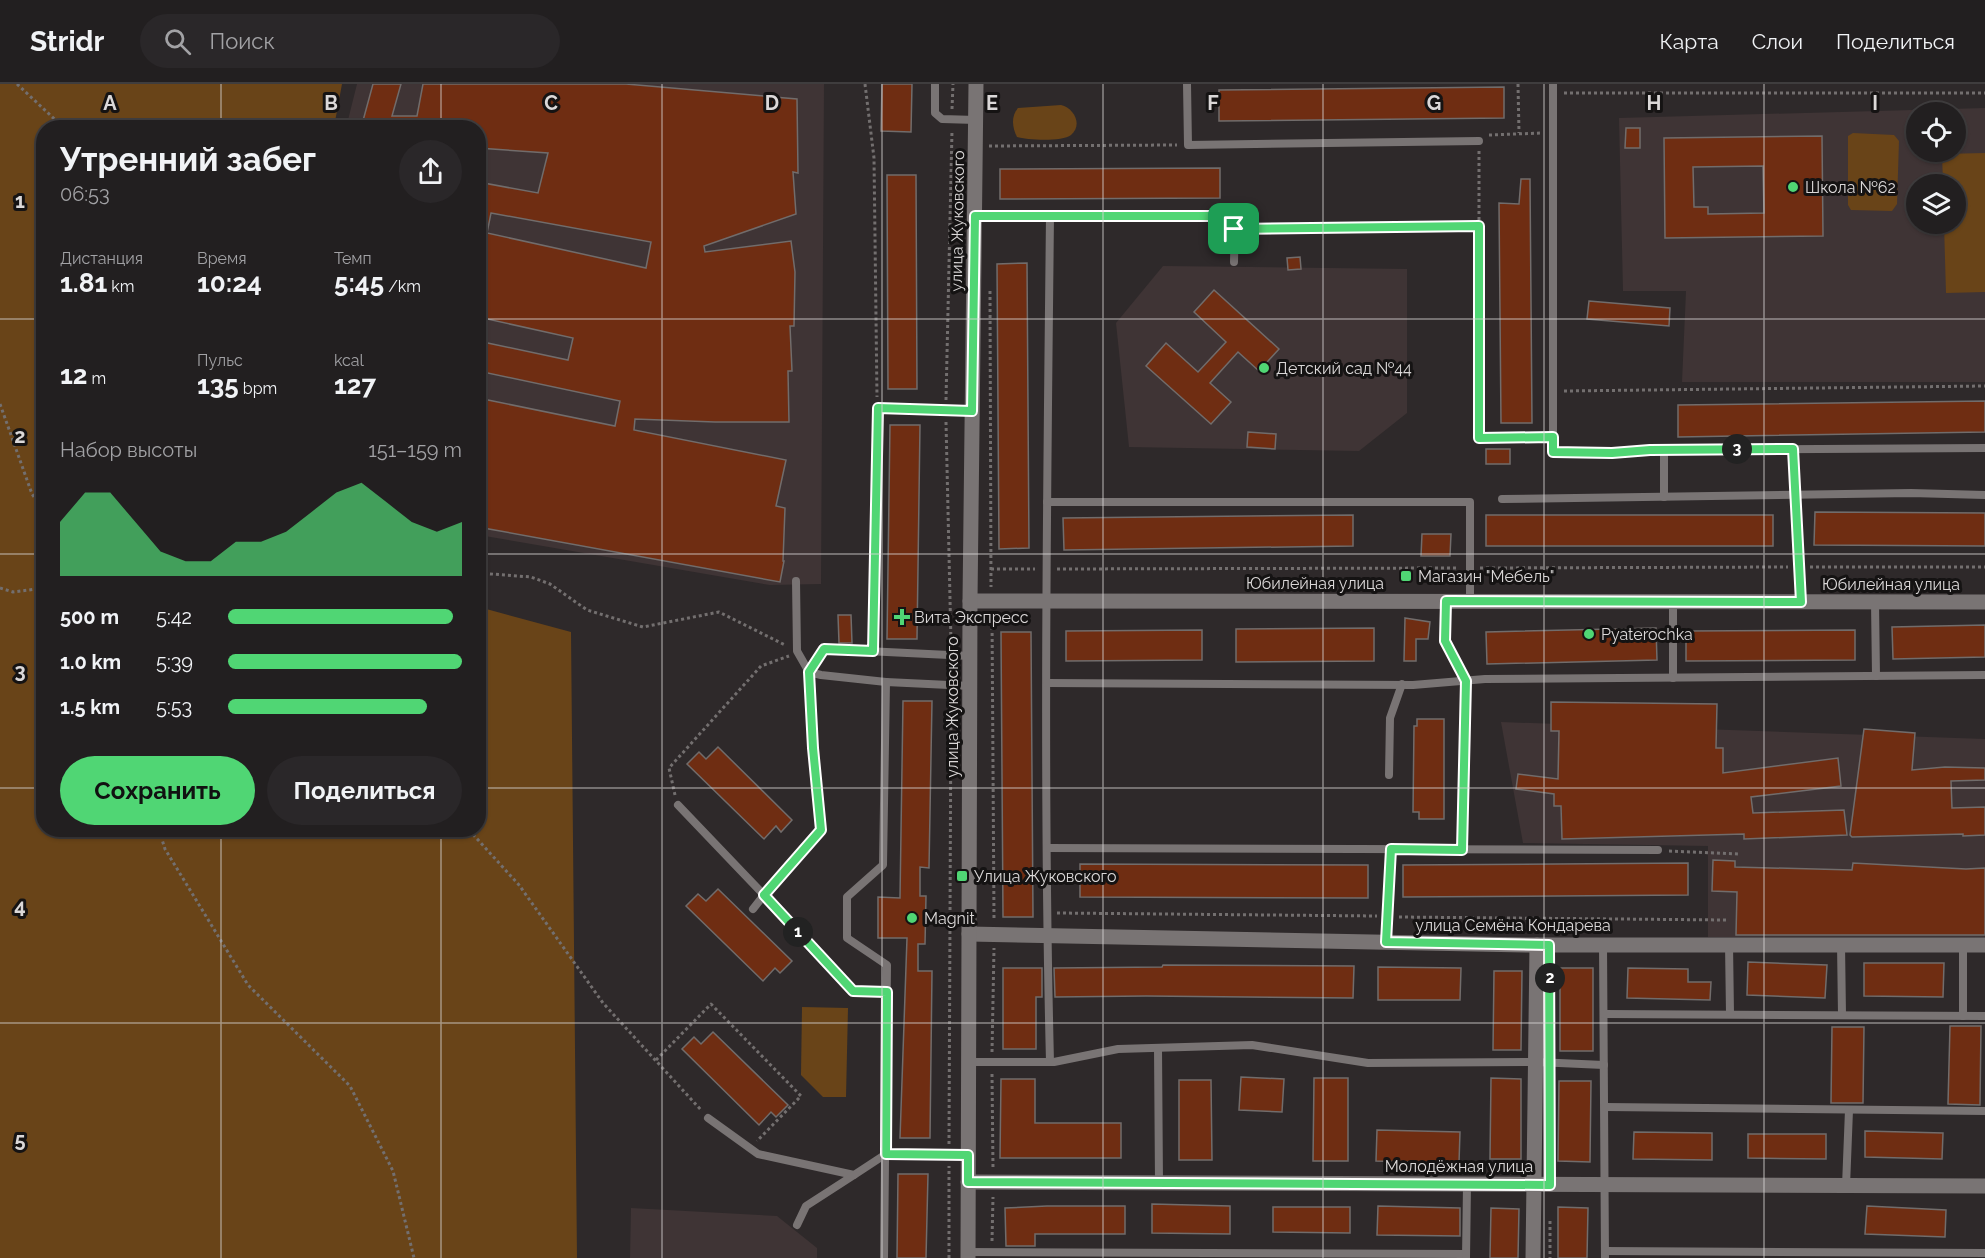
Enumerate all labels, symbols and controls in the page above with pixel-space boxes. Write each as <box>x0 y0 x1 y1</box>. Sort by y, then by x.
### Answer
search box <box>140 14 560 68</box>
text: Stridr <box>30 25 104 58</box>
icon: search <box>161 25 194 58</box>
text: Поиск <box>209 28 275 54</box>
text: Карта <box>1660 29 1719 54</box>
text: Слои <box>1752 29 1803 54</box>
text: Поделиться <box>1836 29 1955 54</box>
text: A <box>103 91 117 115</box>
text: B <box>324 91 338 115</box>
text: C <box>544 91 558 115</box>
text: D <box>765 91 779 115</box>
text: E <box>986 91 998 115</box>
text: F <box>1207 91 1219 115</box>
text: G <box>1427 91 1441 115</box>
text: H <box>1647 91 1661 115</box>
text: I <box>1872 91 1878 115</box>
map controls <box>1906 102 1966 234</box>
button: locate <box>1906 102 1966 162</box>
text: Утренний забег <box>60 140 316 179</box>
button: share <box>399 140 462 203</box>
street label: улица Жуковского <box>947 150 968 292</box>
button: layers <box>1906 174 1966 234</box>
place label: Школа №62 <box>1805 178 1896 197</box>
marker: Школа №62 <box>1786 180 1800 194</box>
text: 06:53 <box>60 182 110 206</box>
text: 1 <box>15 189 25 213</box>
pin <box>1208 203 1259 254</box>
icon: arrive <box>1217 212 1250 245</box>
text: Дистанция <box>60 249 143 268</box>
text: Время <box>197 249 246 268</box>
text: Темп <box>334 249 372 268</box>
text: 1.81 <box>60 268 107 298</box>
text: 10:24 <box>197 268 262 298</box>
text: 5:45 <box>334 268 384 298</box>
text: km <box>107 277 135 296</box>
text: /km <box>384 277 421 296</box>
text: Пульс <box>197 351 243 370</box>
text: kcal <box>334 351 364 370</box>
place label: Детский сад №44 <box>1276 359 1412 378</box>
text: 12 <box>60 360 88 390</box>
marker: Детский сад №44 <box>1257 361 1271 375</box>
text: m <box>88 369 106 388</box>
text: 135 <box>197 370 239 400</box>
text: 127 <box>334 370 376 400</box>
text: bpm <box>239 379 277 398</box>
text: 2 <box>14 424 26 448</box>
pin: 3 <box>1722 434 1752 464</box>
text: Набор высоты <box>60 438 197 462</box>
text: 151–159 m <box>368 438 462 462</box>
text: 3 <box>1733 439 1741 458</box>
place label: Магазин "Мебель" <box>1418 567 1554 586</box>
marker: Магазин "Мебель" <box>1399 569 1413 583</box>
street label: Юбилейная улица <box>1246 574 1384 593</box>
street label: Юбилейная улица <box>1822 575 1960 594</box>
text: 500 m <box>60 605 119 629</box>
text: 5:42 <box>156 605 192 629</box>
place label: Вита Экспресс <box>914 608 1029 627</box>
marker: Вита Экспресс <box>895 610 909 624</box>
place label: Pyaterochka <box>1601 625 1693 644</box>
marker: Pyaterochka <box>1582 627 1596 641</box>
street label: улица Жуковского <box>943 636 962 778</box>
text: 1.0 km <box>60 650 121 674</box>
text: 5:39 <box>156 650 193 674</box>
text: 3 <box>14 659 26 683</box>
text: 1.5 km <box>60 695 120 719</box>
text: 5:53 <box>156 695 192 719</box>
button: Сохранить <box>60 756 255 825</box>
button: Поделиться <box>267 756 462 825</box>
place label: Улица Жуковского <box>974 867 1117 886</box>
marker: Улица Жуковского <box>955 869 969 883</box>
text: 4 <box>14 894 26 918</box>
place label: Magnit <box>924 909 975 928</box>
marker: Magnit <box>905 911 919 925</box>
street label: улица Семёна Кондарева <box>1415 916 1611 935</box>
pin: 1 <box>783 917 813 947</box>
text: 1 <box>794 922 802 941</box>
pin: 2 <box>1535 963 1565 993</box>
text: 2 <box>1545 968 1555 987</box>
text: 5 <box>14 1128 26 1152</box>
street label: Молодёжная улица <box>1385 1157 1533 1176</box>

